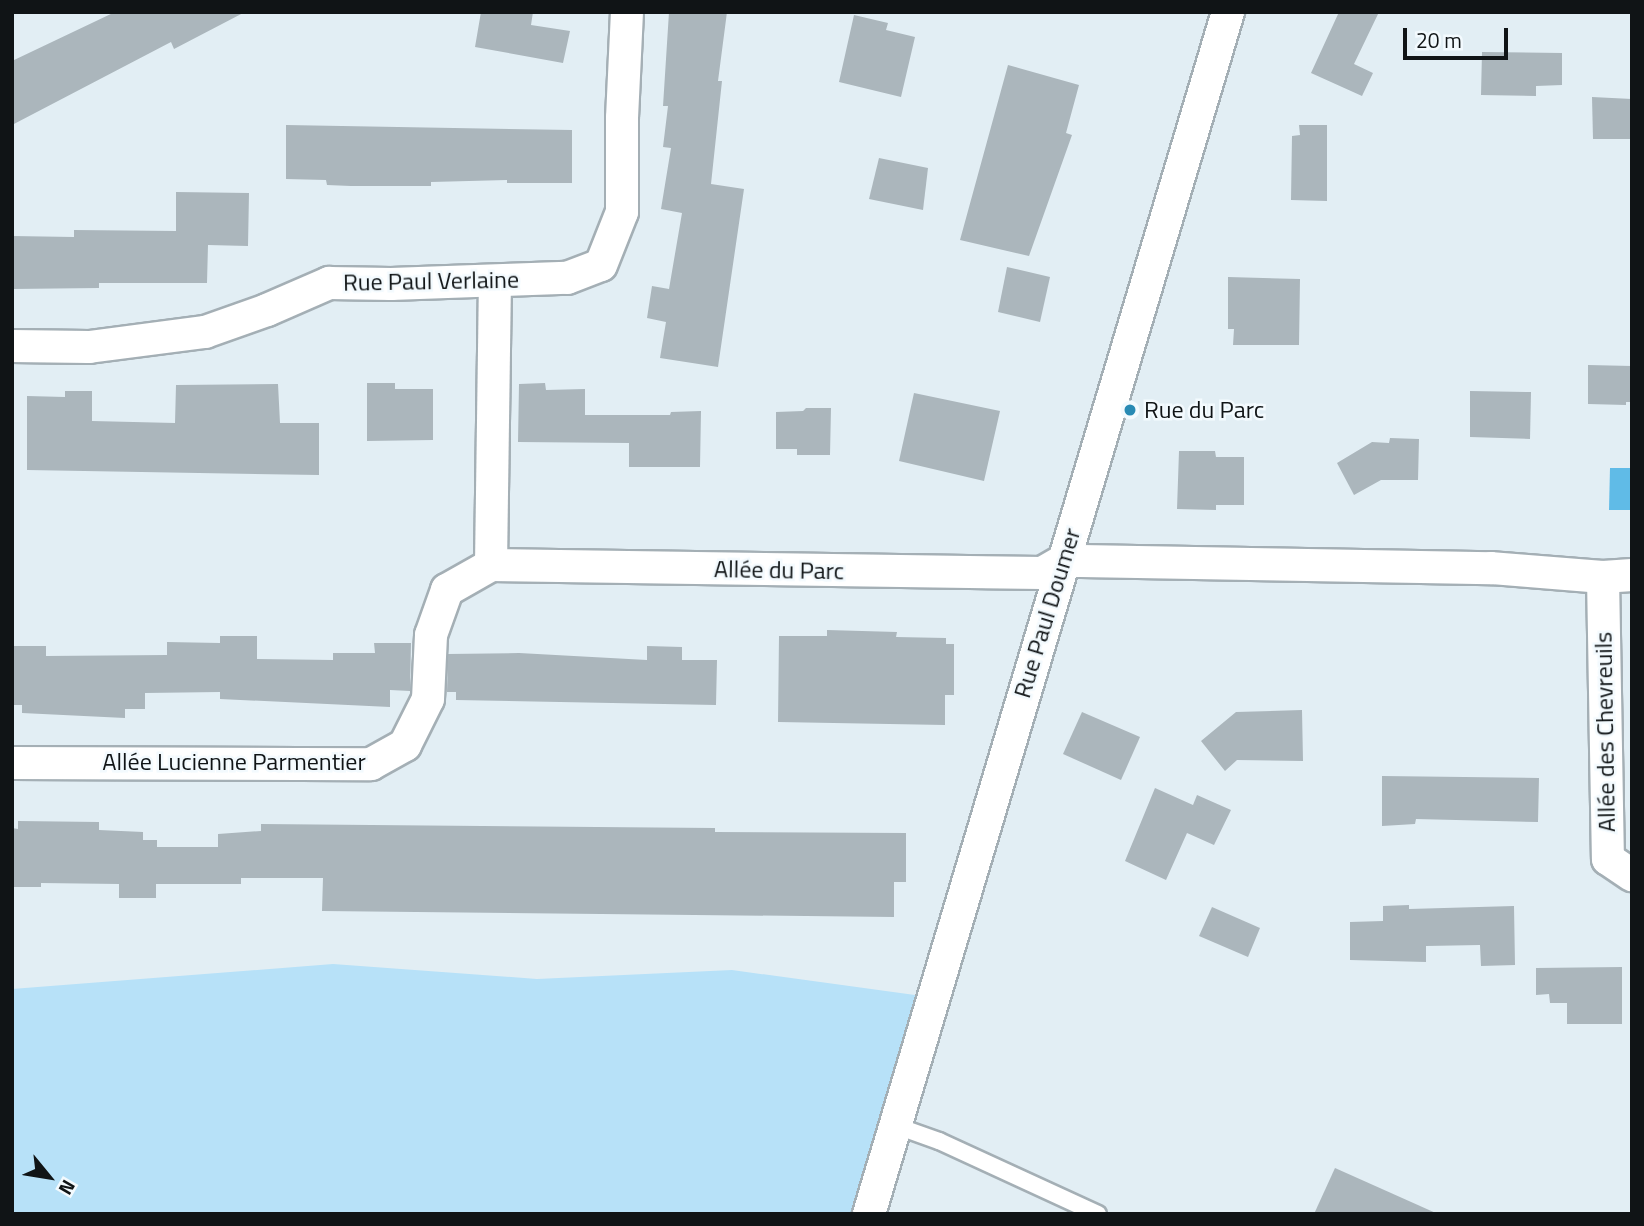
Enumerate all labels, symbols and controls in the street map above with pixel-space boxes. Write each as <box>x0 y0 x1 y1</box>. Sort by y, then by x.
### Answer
scale bar <box>1406 14 1511 58</box>
text: 20 m <box>1416 24 1462 56</box>
street label: Rue Paul Verlaine <box>343 265 519 297</box>
place label: Rue du Parc <box>1144 396 1264 424</box>
marker: Rue du Parc <box>1122 402 1138 418</box>
street label: Rue Paul Doumer <box>1008 525 1086 701</box>
street label: Allée du Parc <box>714 554 844 586</box>
street label: Allée des Chevreuils <box>1589 632 1621 832</box>
street label: Allée Lucienne Parmentier <box>102 748 366 776</box>
north arrow <box>14 1142 84 1212</box>
text: N <box>52 1175 83 1201</box>

